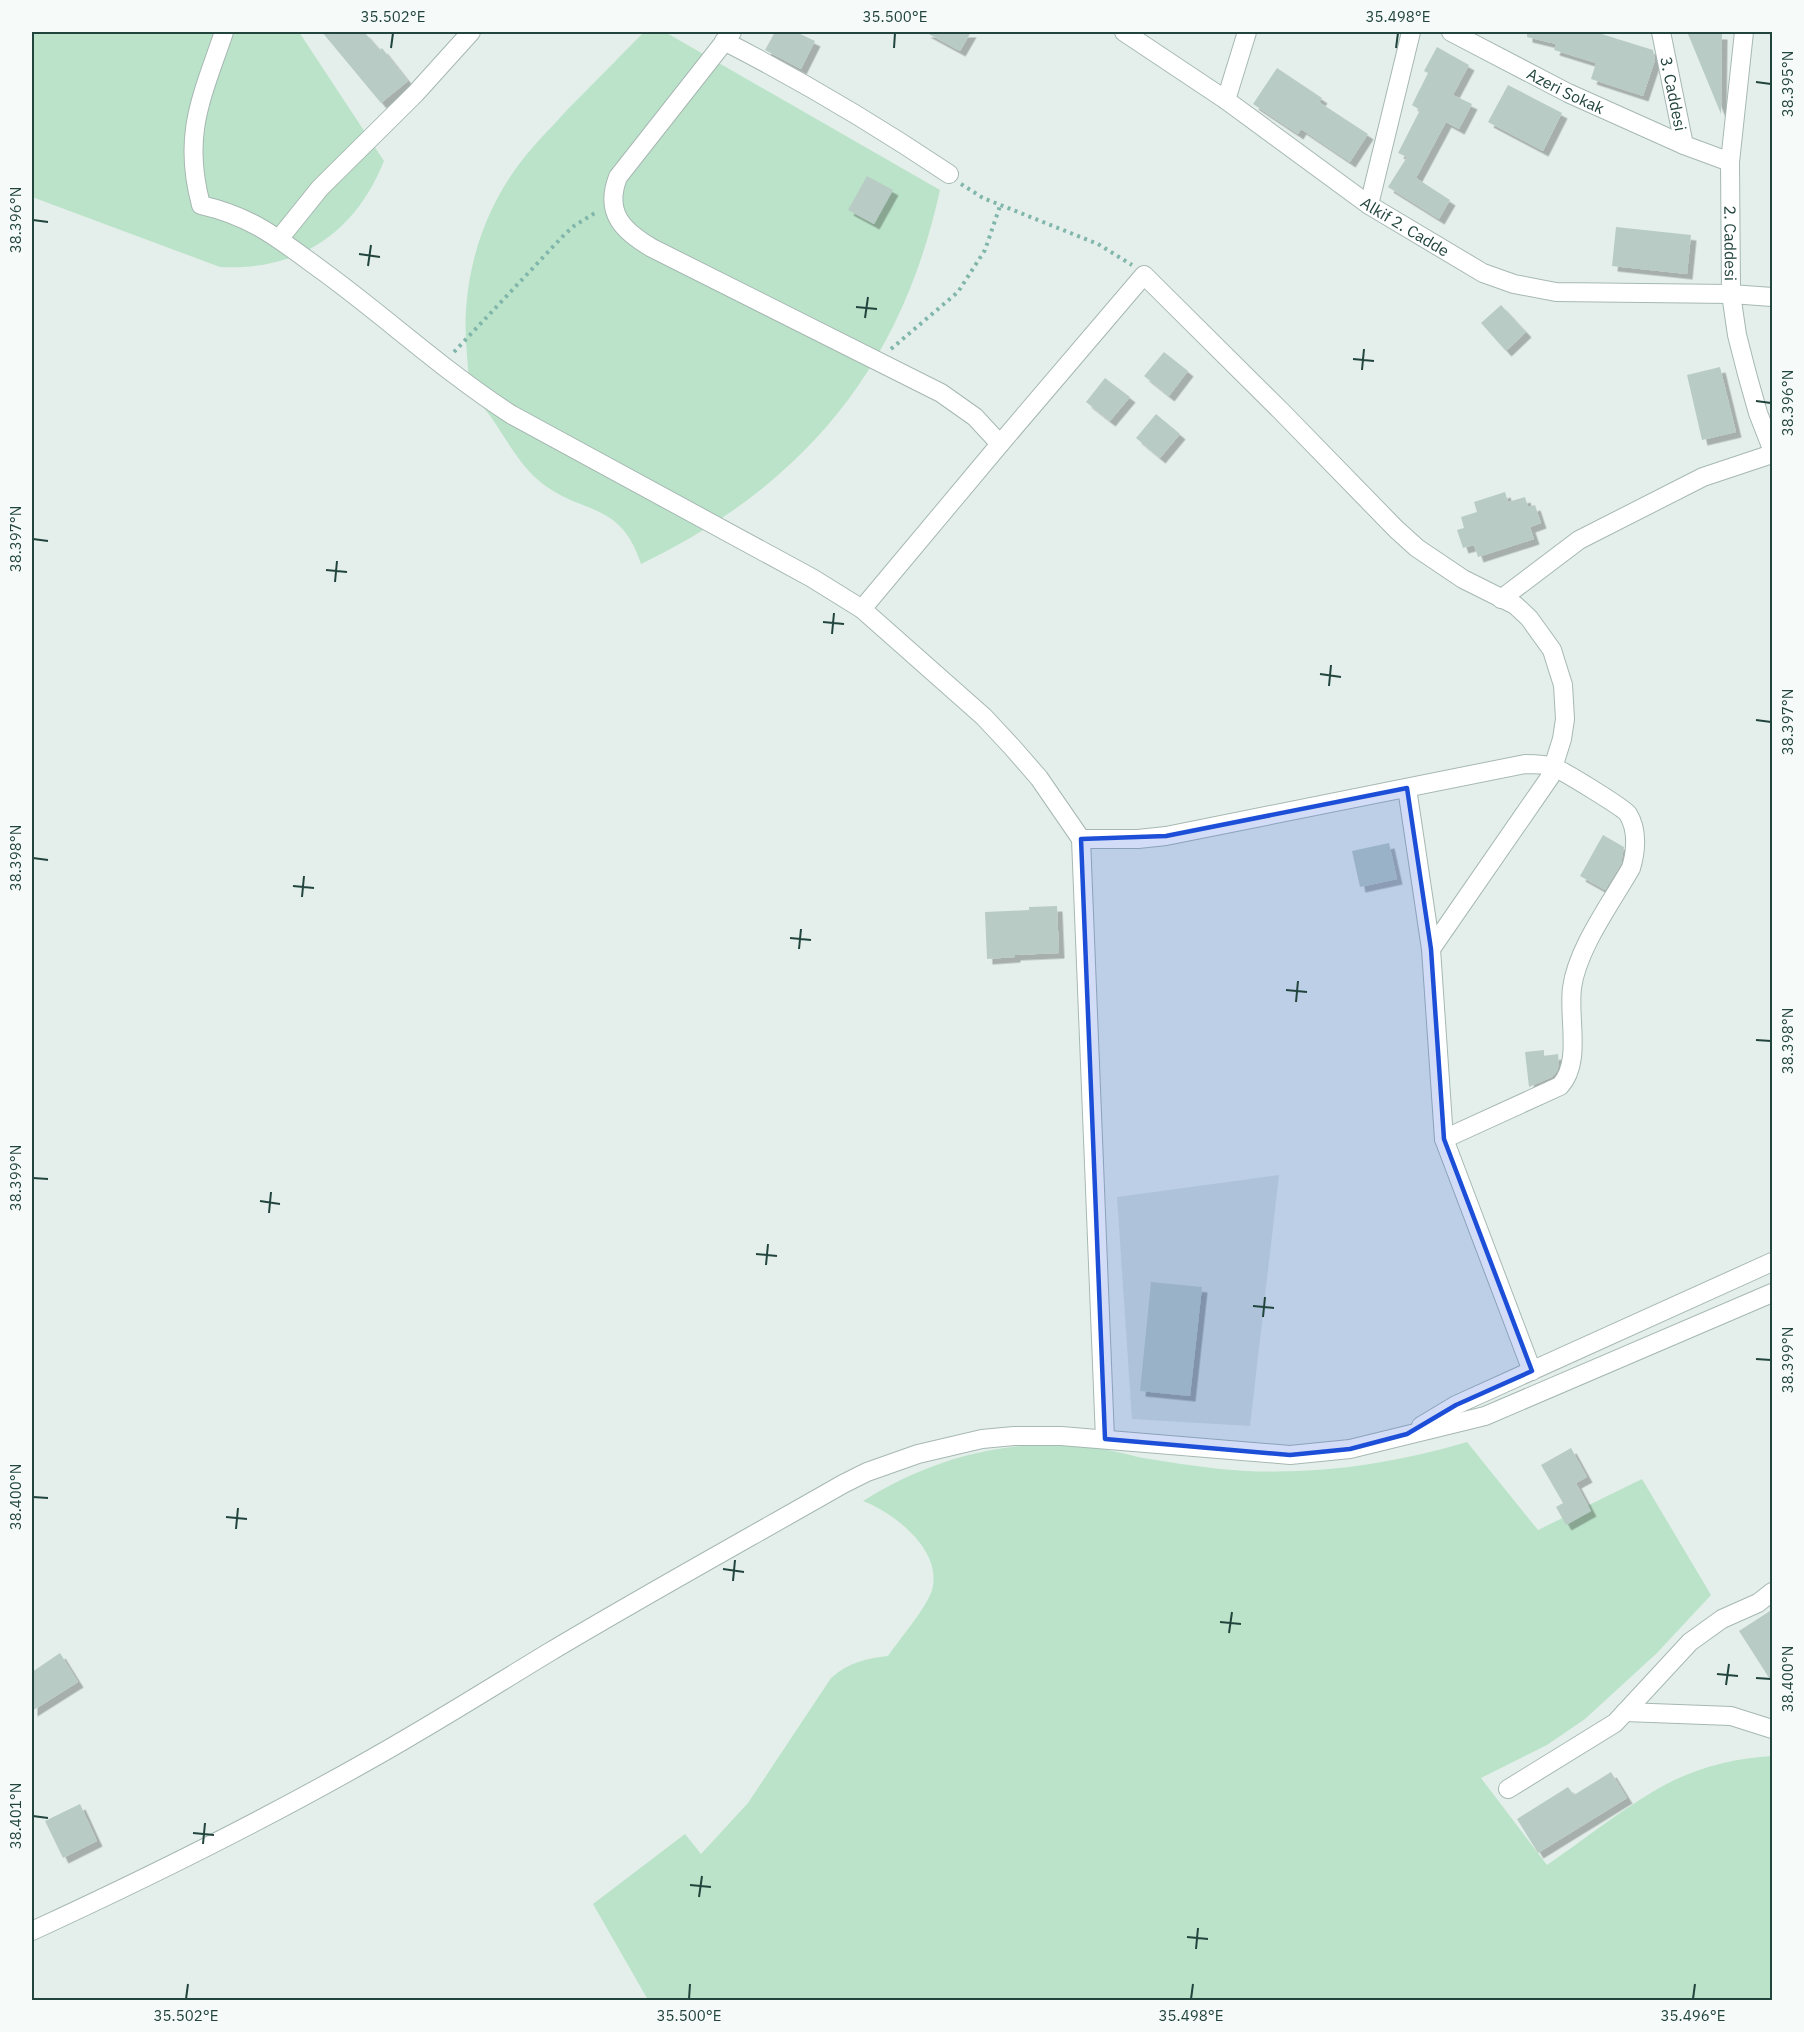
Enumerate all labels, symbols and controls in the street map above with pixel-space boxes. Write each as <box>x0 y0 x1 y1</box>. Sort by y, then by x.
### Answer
text: 35.502°E <box>361 7 425 26</box>
text: 35.500°E <box>863 7 927 26</box>
text: 35.498°E <box>1366 7 1430 26</box>
text: 38.395°N <box>1778 51 1797 117</box>
street label: 3. Caddesi <box>1656 55 1691 133</box>
street label: Azeri Sokak <box>1524 63 1608 118</box>
text: 38.396°N <box>6 187 25 253</box>
street label: Alkif 2. Cadde <box>1357 192 1453 261</box>
street label: 2. Caddesi <box>1720 205 1741 281</box>
text: 38.396°N <box>1778 370 1797 436</box>
text: 38.397°N <box>6 506 25 572</box>
text: 38.397°N <box>1778 689 1797 755</box>
text: 38.398°N <box>6 825 25 891</box>
text: 38.398°N <box>1778 1008 1797 1074</box>
text: 38.399°N <box>6 1145 25 1211</box>
text: 38.399°N <box>1778 1327 1797 1393</box>
text: 38.400°N <box>6 1464 25 1530</box>
text: 38.400°N <box>1778 1646 1797 1712</box>
text: 38.401°N <box>6 1783 25 1849</box>
text: 35.502°E <box>154 2006 218 2025</box>
text: 35.500°E <box>657 2006 721 2025</box>
text: 35.498°E <box>1159 2006 1223 2025</box>
text: 35.496°E <box>1661 2006 1725 2025</box>

